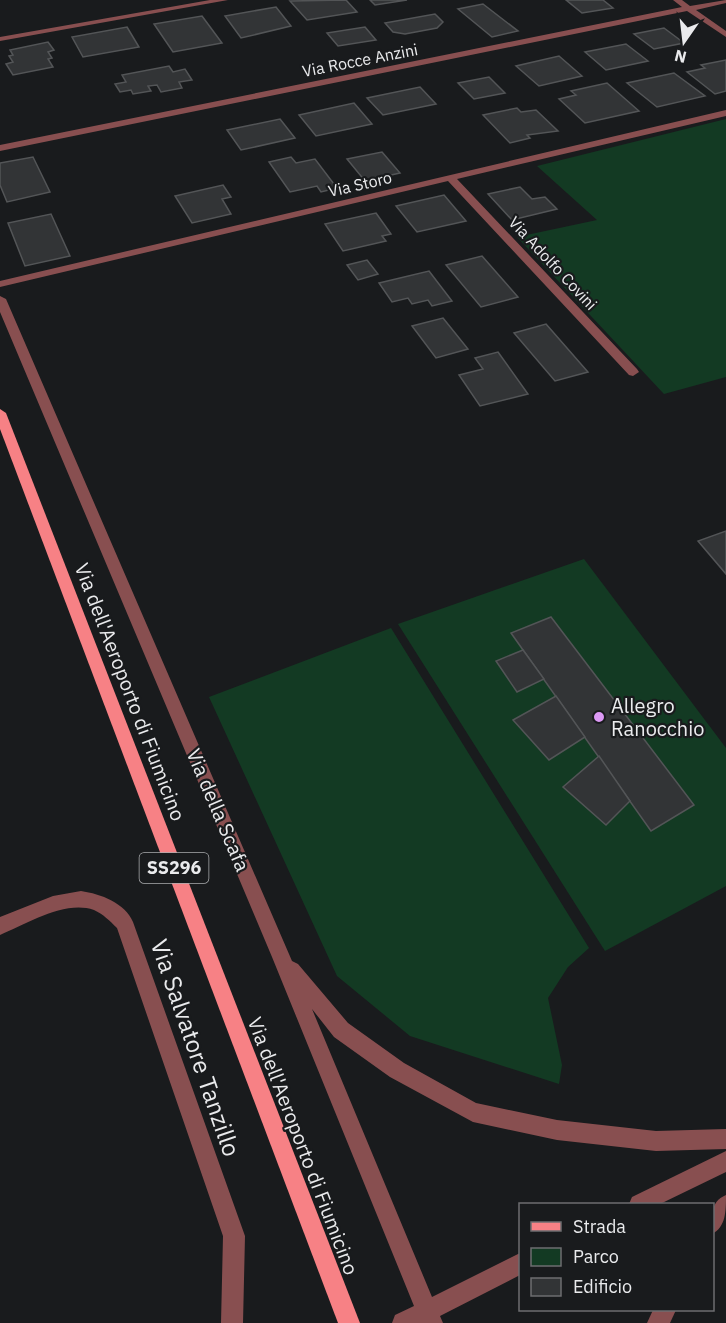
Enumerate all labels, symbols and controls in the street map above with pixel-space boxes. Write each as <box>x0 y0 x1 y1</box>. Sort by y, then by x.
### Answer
north arrow <box>654 12 714 72</box>
street label: Via Rocce Anzini <box>300 39 420 81</box>
text: N <box>672 45 688 68</box>
street label: Via Storo <box>326 167 394 201</box>
street label: Via Adolfo Covini <box>505 212 601 314</box>
street label: Via dell'Aeroporto di Fiumicino <box>69 559 192 825</box>
place label: Allegro Ranocchio <box>611 692 704 742</box>
marker: Allegro Ranocchio <box>592 710 606 724</box>
street label: Via della Scafa <box>180 744 257 876</box>
road number: SS296 <box>140 853 208 883</box>
street label: Via Salvatore Tanzillo <box>144 935 248 1161</box>
street label: Via dell'Aeroporto di Fiumicino <box>242 1013 365 1279</box>
legend <box>519 1203 714 1311</box>
text: Strada <box>573 1215 626 1238</box>
text: Parco <box>573 1245 619 1268</box>
text: Edificio <box>573 1275 632 1298</box>

